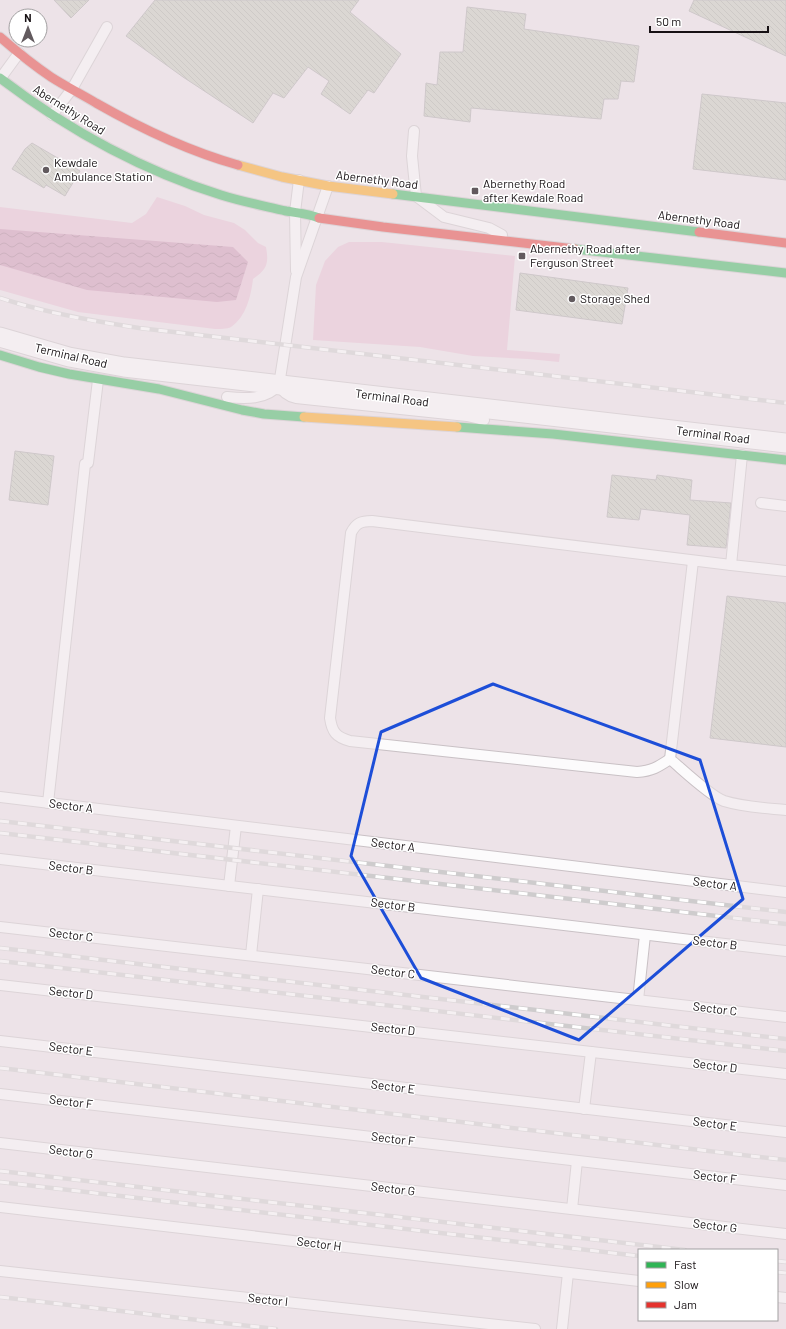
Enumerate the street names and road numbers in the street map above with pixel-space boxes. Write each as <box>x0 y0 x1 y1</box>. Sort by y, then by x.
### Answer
street label: Abernethy Road <box>31 81 108 137</box>
street label: Abernethy Road <box>335 167 419 191</box>
street label: Abernethy Road <box>657 207 741 231</box>
street label: Terminal Road <box>34 340 109 370</box>
street label: Terminal Road <box>355 386 430 408</box>
street label: Terminal Road <box>676 423 751 445</box>
street label: Sector A <box>48 795 94 815</box>
street label: Sector A <box>370 834 416 854</box>
street label: Sector B <box>48 857 94 877</box>
street label: Sector A <box>692 873 738 893</box>
street label: Sector B <box>370 894 416 914</box>
street label: Sector C <box>48 924 94 944</box>
street label: Sector B <box>692 932 738 952</box>
street label: Sector C <box>370 961 416 981</box>
street label: Sector D <box>48 983 94 1001</box>
street label: Sector C <box>692 998 738 1018</box>
street label: Sector D <box>370 1019 416 1037</box>
street label: Sector E <box>48 1038 94 1058</box>
street label: Sector D <box>692 1055 738 1075</box>
street label: Sector E <box>370 1076 416 1096</box>
street label: Sector F <box>48 1091 94 1111</box>
street label: Sector E <box>692 1113 738 1133</box>
street label: Sector F <box>370 1128 416 1148</box>
street label: Sector G <box>48 1141 94 1161</box>
street label: Sector F <box>692 1166 738 1186</box>
street label: Sector G <box>370 1178 416 1198</box>
street label: Sector G <box>692 1215 738 1235</box>
street label: Sector H <box>296 1233 342 1253</box>
street label: Sector I <box>247 1290 289 1308</box>

